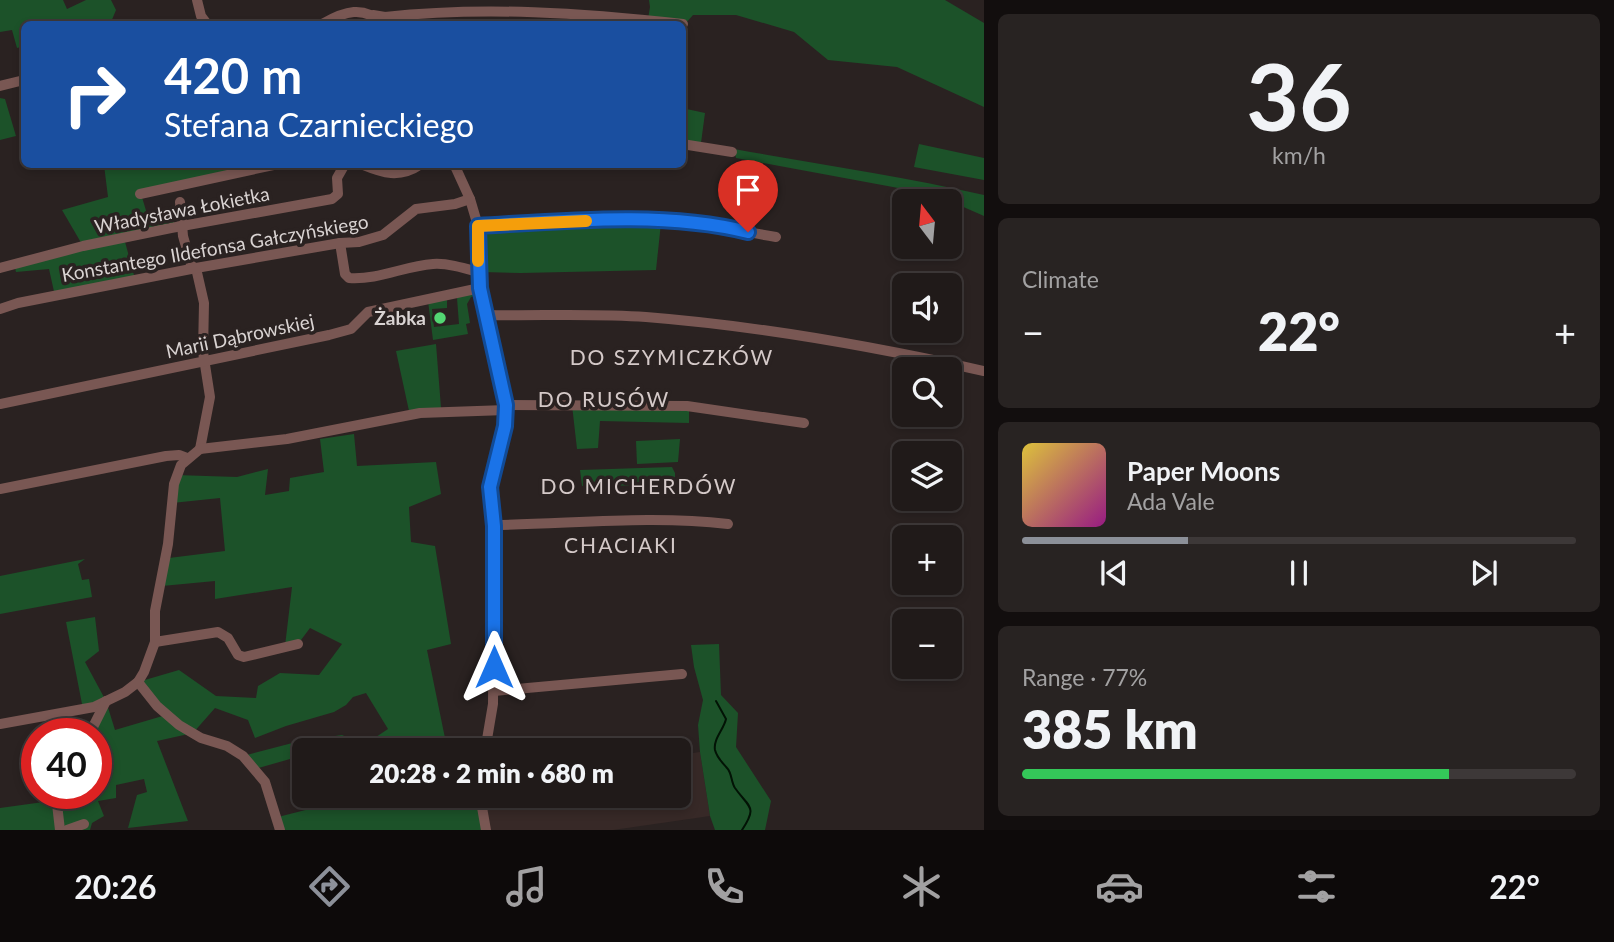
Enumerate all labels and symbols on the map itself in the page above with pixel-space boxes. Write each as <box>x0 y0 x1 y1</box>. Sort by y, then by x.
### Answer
pin <box>718 160 778 232</box>
street label: Władysława Łokietka <box>92 181 271 238</box>
north arrow <box>892 189 962 259</box>
street label: Konstantego Ildefonsa Gałczyńskiego <box>60 209 370 286</box>
place label: Żabka <box>374 306 426 329</box>
street label: Marii Dąbrowskiej <box>164 309 316 362</box>
marker: Żabka <box>432 310 448 326</box>
district label: DO SZYMICZKÓW <box>570 344 774 369</box>
district label: DO RUSÓW <box>538 386 670 411</box>
district label: DO MICHERDÓW <box>540 473 738 498</box>
district label: CHACIAKI <box>564 532 678 557</box>
position arrow <box>457 630 531 704</box>
speed limit sign: 40 <box>21 718 112 809</box>

